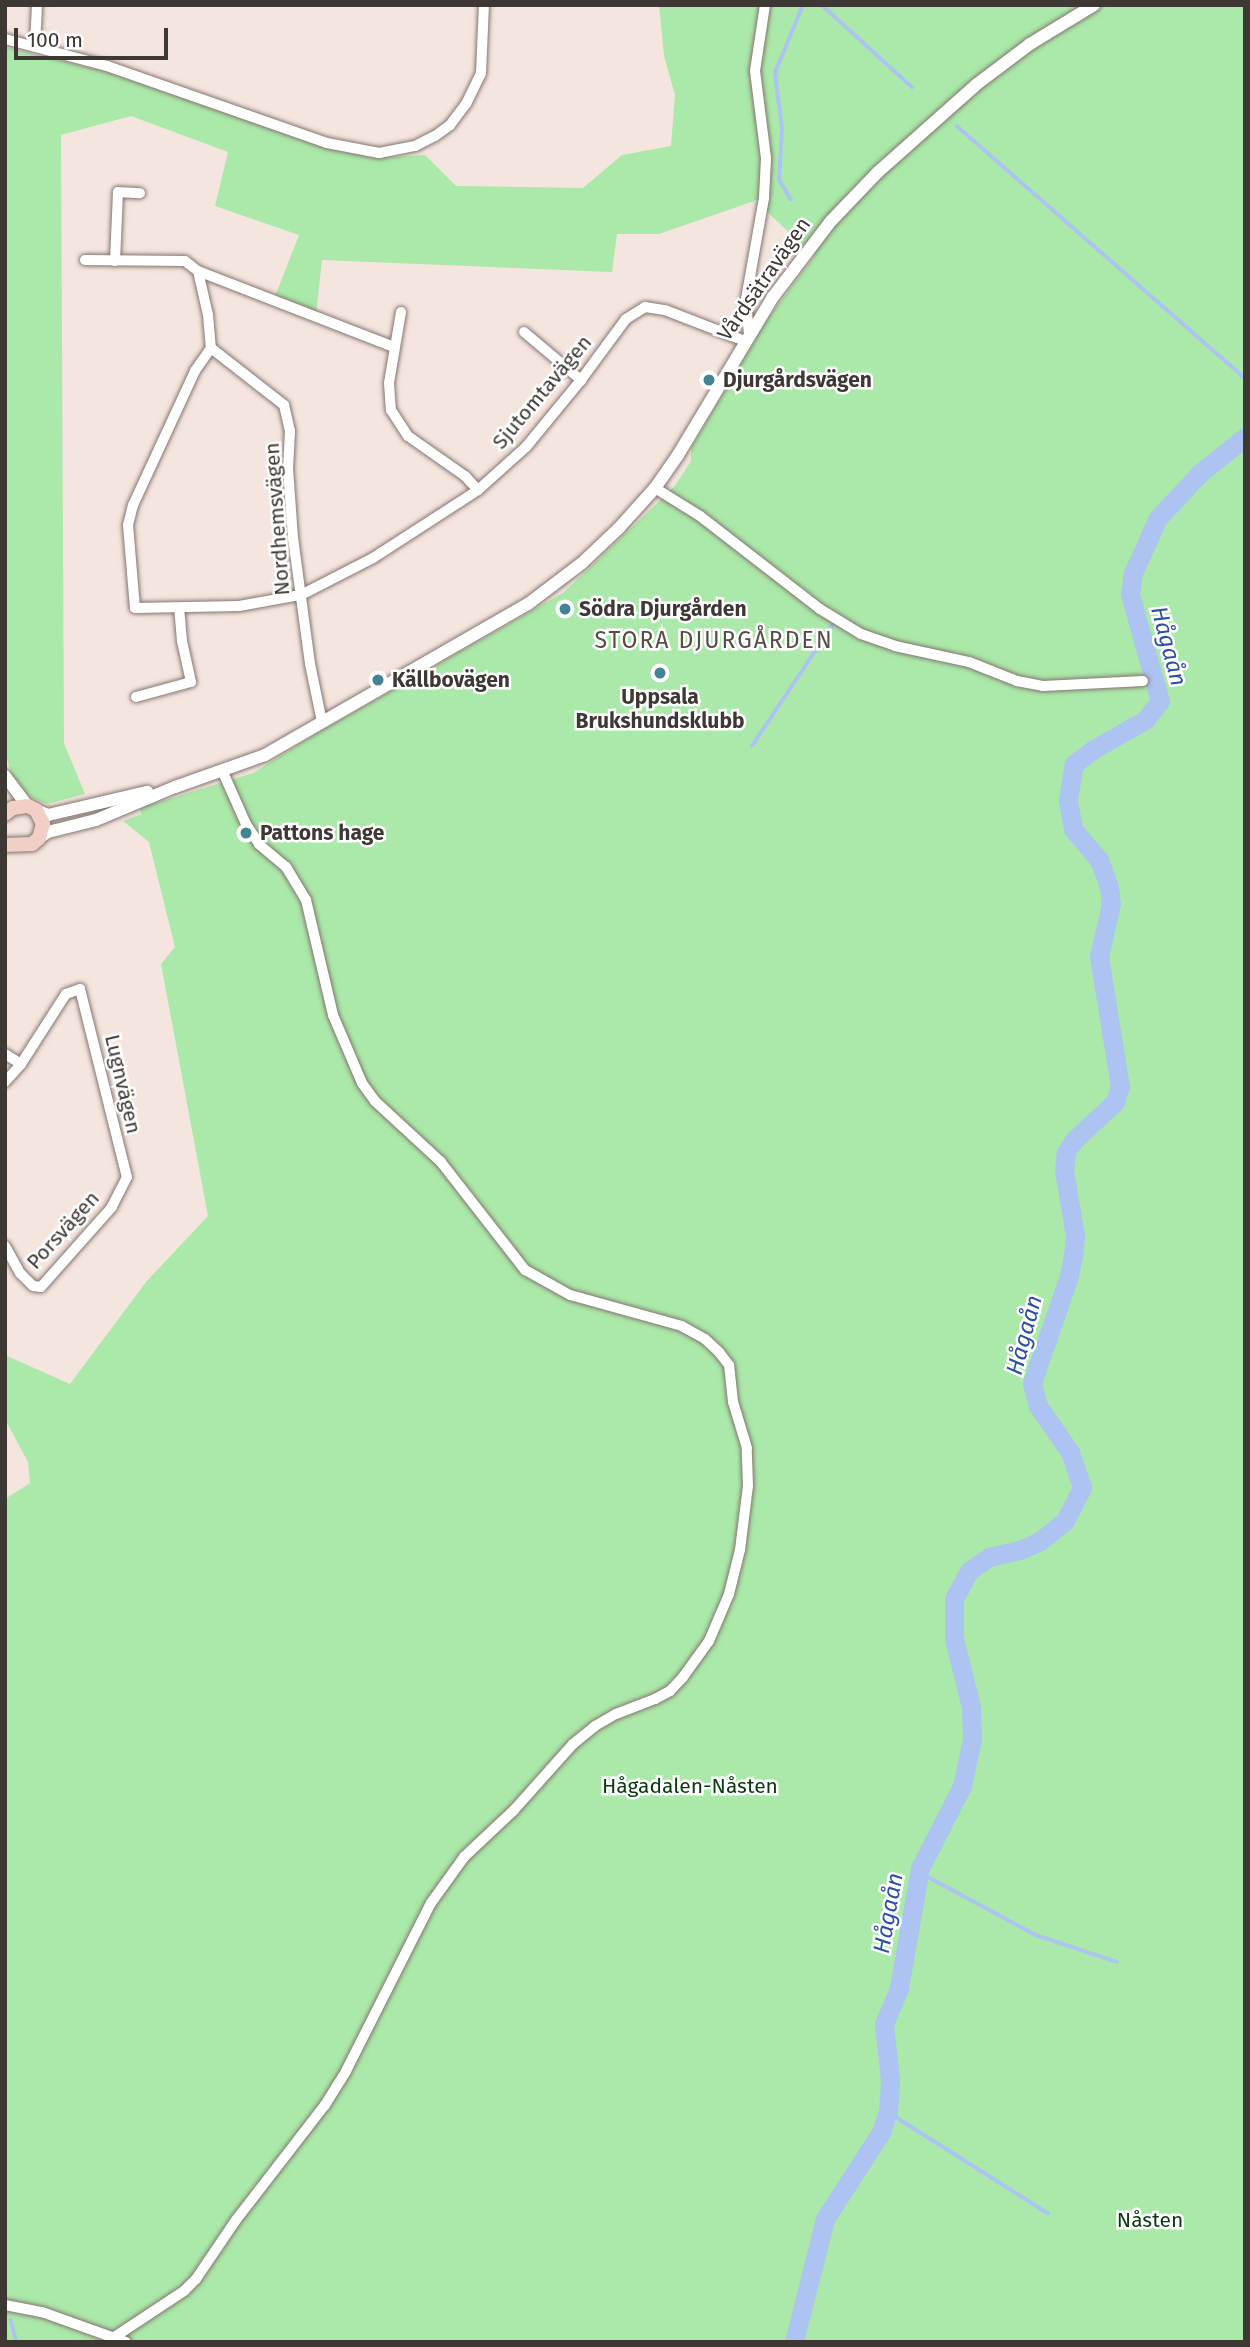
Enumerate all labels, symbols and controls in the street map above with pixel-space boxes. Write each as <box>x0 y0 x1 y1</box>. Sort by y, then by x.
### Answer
scale bar <box>18 14 172 58</box>
text: 100 m <box>27 27 83 53</box>
street label: Vårdsätravägen <box>712 212 816 346</box>
street label: Sjutomtavägen <box>487 330 597 454</box>
place label: Djurgårdsvägen <box>723 367 872 393</box>
marker: Djurgårdsvägen <box>701 372 717 388</box>
street label: Nordhemsvägen <box>259 442 295 596</box>
place label: Södra Djurgården <box>579 596 746 622</box>
marker: Södra Djurgården <box>557 601 573 617</box>
water label: Hågaån <box>1145 603 1193 689</box>
district label: STORA DJURGÅRDEN <box>596 626 832 654</box>
marker: Uppsala Brukshundsklubb <box>652 665 668 681</box>
place label: Källbovägen <box>392 667 510 693</box>
marker: Källbovägen <box>370 672 386 688</box>
place label: Uppsala Brukshundsklubb <box>576 684 744 734</box>
place label: Pattons hage <box>260 820 384 846</box>
marker: Pattons hage <box>238 825 254 841</box>
street label: Lugnvägen <box>99 1032 147 1136</box>
street label: Porsvägen <box>21 1186 105 1274</box>
water label: Hågaån <box>1000 1292 1048 1378</box>
park label: Hågadalen-Nåsten <box>602 1773 778 1799</box>
water label: Hågaån <box>867 1871 909 1955</box>
park label: Nåsten <box>1117 2207 1183 2233</box>

